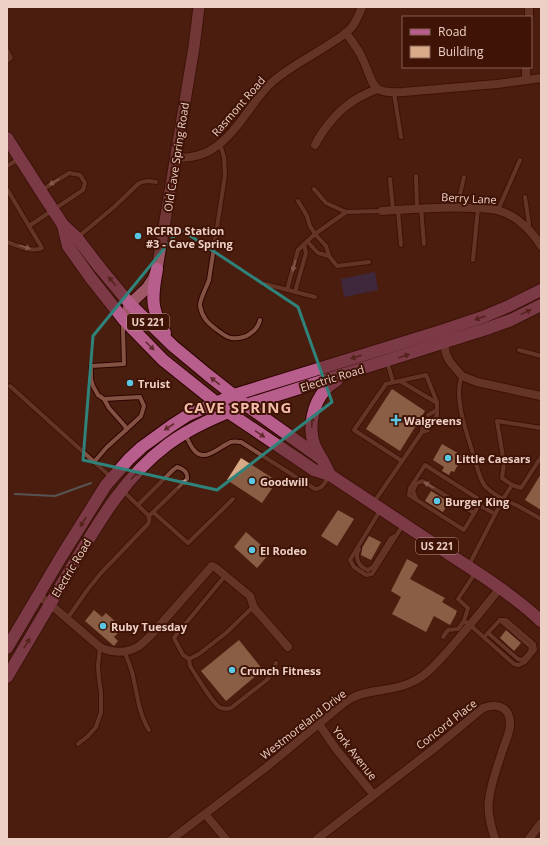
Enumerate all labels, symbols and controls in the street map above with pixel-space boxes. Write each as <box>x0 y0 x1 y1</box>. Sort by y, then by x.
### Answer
legend <box>402 16 532 68</box>
text: Road <box>438 23 467 40</box>
text: Building <box>438 43 484 60</box>
street label: Rasmont Road <box>208 73 268 139</box>
street label: Old Cave Spring Road <box>160 101 192 213</box>
one-way arrow <box>48 179 60 186</box>
street label: Berry Lane <box>441 189 497 207</box>
place label: RCFRD Station #3 - Cave Spring <box>146 223 234 251</box>
marker: RCFRD Station #3 - Cave Spring <box>133 231 143 241</box>
one-way arrow <box>19 244 31 250</box>
one-way arrow <box>290 260 296 272</box>
one-way arrow <box>107 276 116 287</box>
one-way arrow <box>520 309 532 315</box>
road number: US 221 <box>127 314 169 330</box>
one-way arrow <box>474 315 486 321</box>
one-way arrow <box>145 341 155 351</box>
one-way arrow <box>398 353 410 359</box>
one-way arrow <box>350 354 362 360</box>
street label: Electric Road <box>298 361 366 395</box>
place label: Truist <box>138 376 170 391</box>
one-way arrow <box>210 376 221 385</box>
marker: Truist <box>125 378 135 388</box>
district label: CAVE SPRING <box>184 397 292 417</box>
place label: Walgreens <box>404 413 462 428</box>
one-way arrow <box>309 415 315 428</box>
marker: Walgreens <box>391 415 401 425</box>
one-way arrow <box>164 423 175 431</box>
one-way arrow <box>255 430 265 438</box>
place label: Little Caesars <box>456 451 531 466</box>
marker: Little Caesars <box>443 453 453 463</box>
one-way arrow <box>130 470 139 480</box>
place label: Goodwill <box>260 474 308 489</box>
marker: Goodwill <box>247 476 257 486</box>
one-way arrow <box>177 479 187 489</box>
one-way arrow <box>423 481 435 488</box>
place label: Burger King <box>445 494 510 509</box>
marker: Burger King <box>432 496 442 506</box>
one-way arrow <box>79 517 87 527</box>
street label: Electric Road <box>48 536 94 600</box>
road number: US 221 <box>416 538 458 554</box>
place label: El Rodeo <box>260 543 307 558</box>
marker: El Rodeo <box>247 545 257 555</box>
place label: Ruby Tuesday <box>111 619 188 634</box>
marker: Ruby Tuesday <box>98 621 108 631</box>
one-way arrow <box>23 637 30 649</box>
place label: Crunch Fitness <box>240 663 322 678</box>
marker: Crunch Fitness <box>227 665 237 675</box>
street label: Westmoreland Drive <box>257 686 349 762</box>
street label: Concord Place <box>413 696 479 752</box>
street label: York Avenue <box>329 723 381 783</box>

